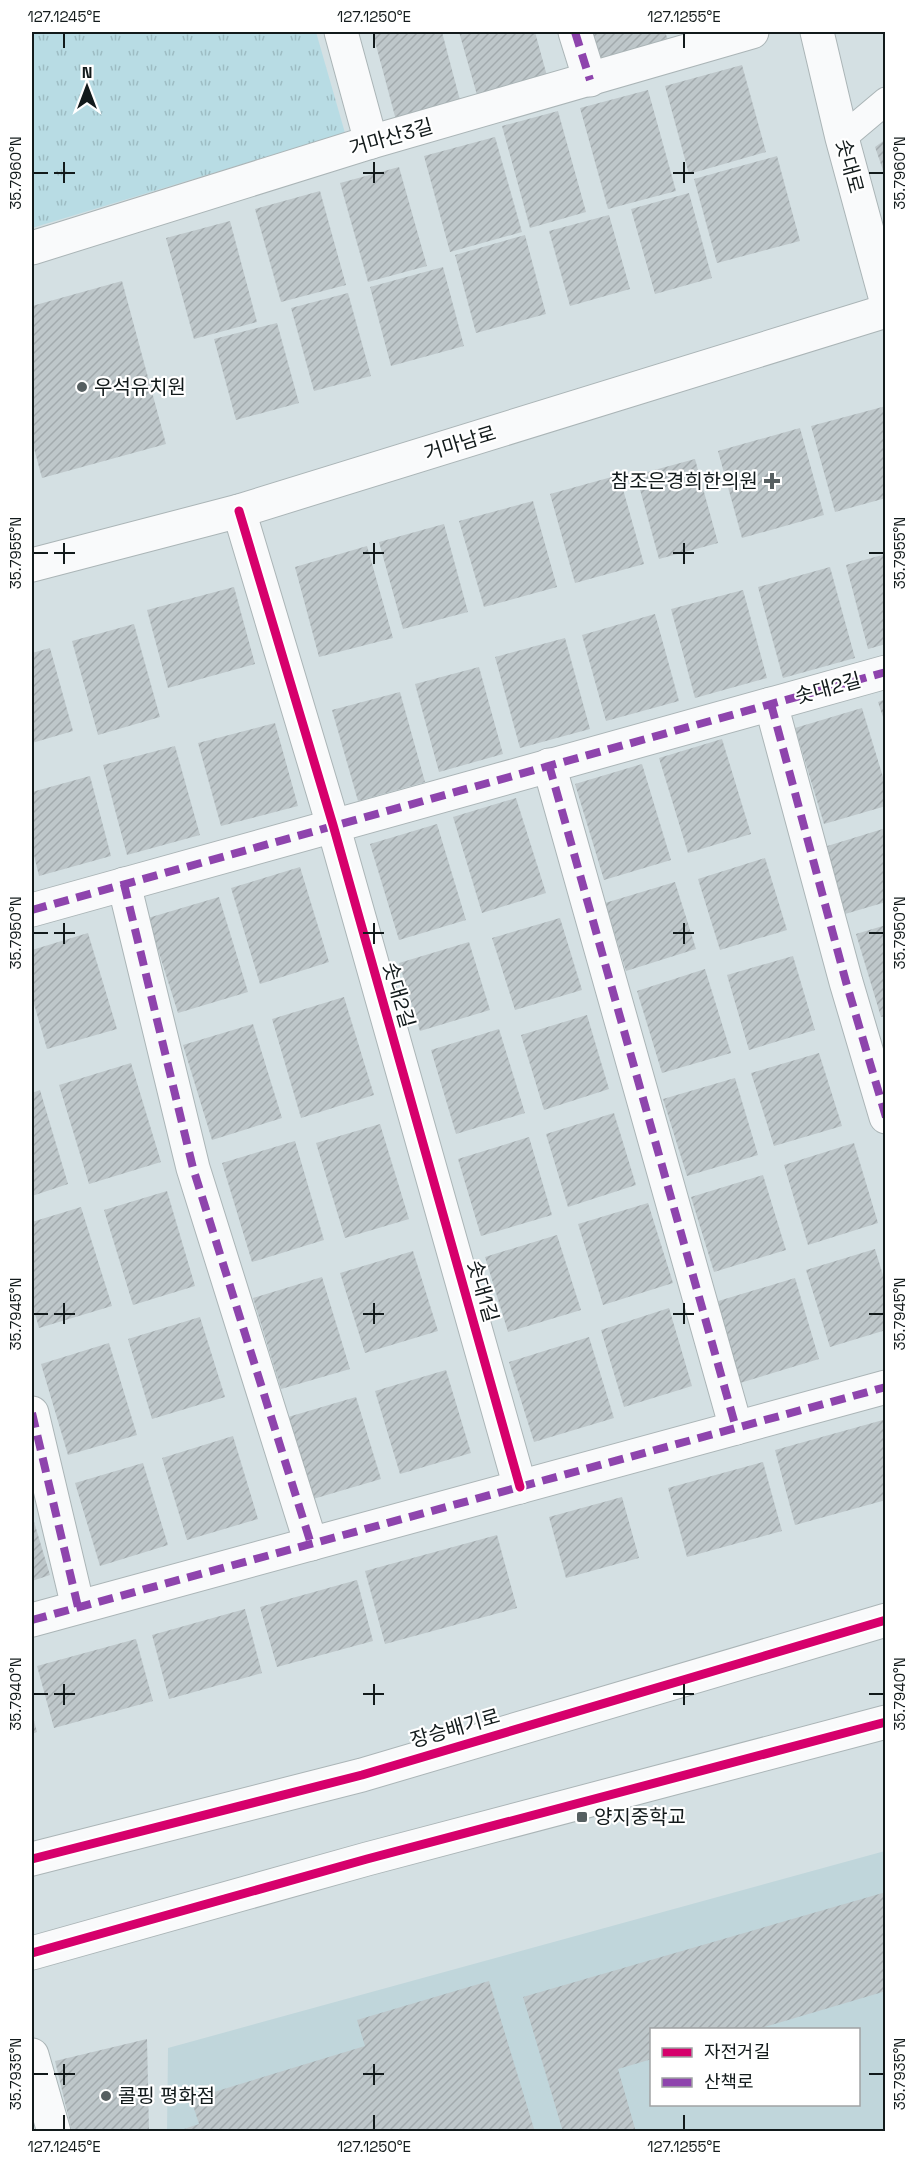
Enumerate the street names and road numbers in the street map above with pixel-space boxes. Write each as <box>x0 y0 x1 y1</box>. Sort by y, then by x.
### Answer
street label: 거마산3길 <box>346 113 436 161</box>
street label: 솟대로 <box>830 136 870 196</box>
street label: 거마남로 <box>421 420 499 466</box>
street label: 솟대2길 <box>792 667 864 709</box>
street label: 솟대2길 <box>377 959 421 1031</box>
street label: 솟대1길 <box>462 1257 504 1325</box>
street label: 장승배기로 <box>407 1703 503 1753</box>

